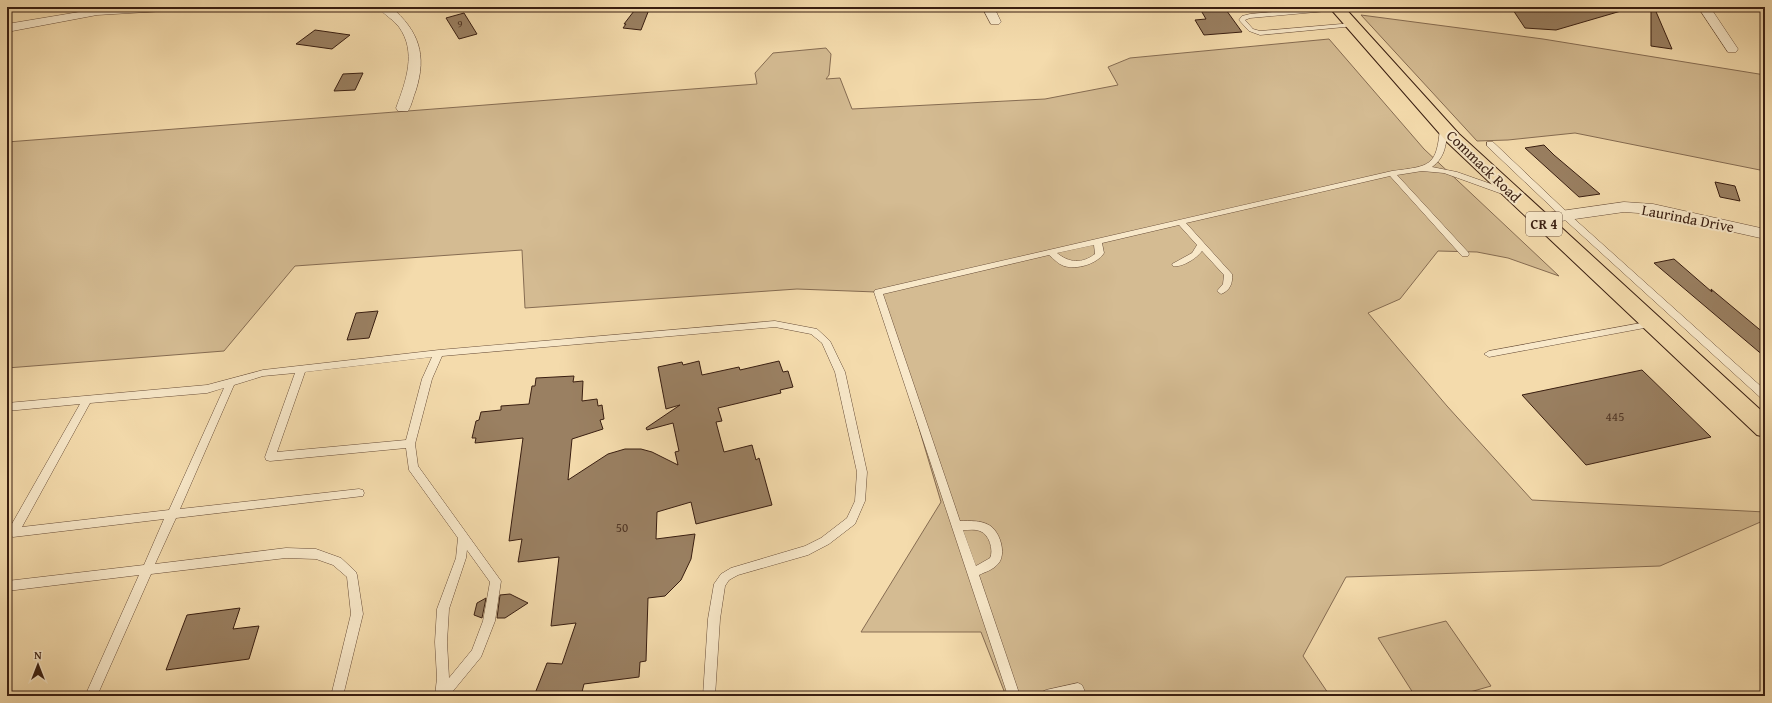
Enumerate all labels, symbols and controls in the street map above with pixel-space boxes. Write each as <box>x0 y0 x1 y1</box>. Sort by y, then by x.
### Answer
house number: 9 <box>457 16 463 32</box>
street label: Commack Road <box>1442 125 1526 207</box>
street label: Laurinda Drive <box>1640 199 1736 237</box>
road number: CR 4 <box>1526 212 1562 236</box>
house number: 445 <box>1606 407 1624 426</box>
house number: 50 <box>616 518 628 537</box>
north arrow <box>18 645 58 685</box>
text: N <box>34 647 42 663</box>

